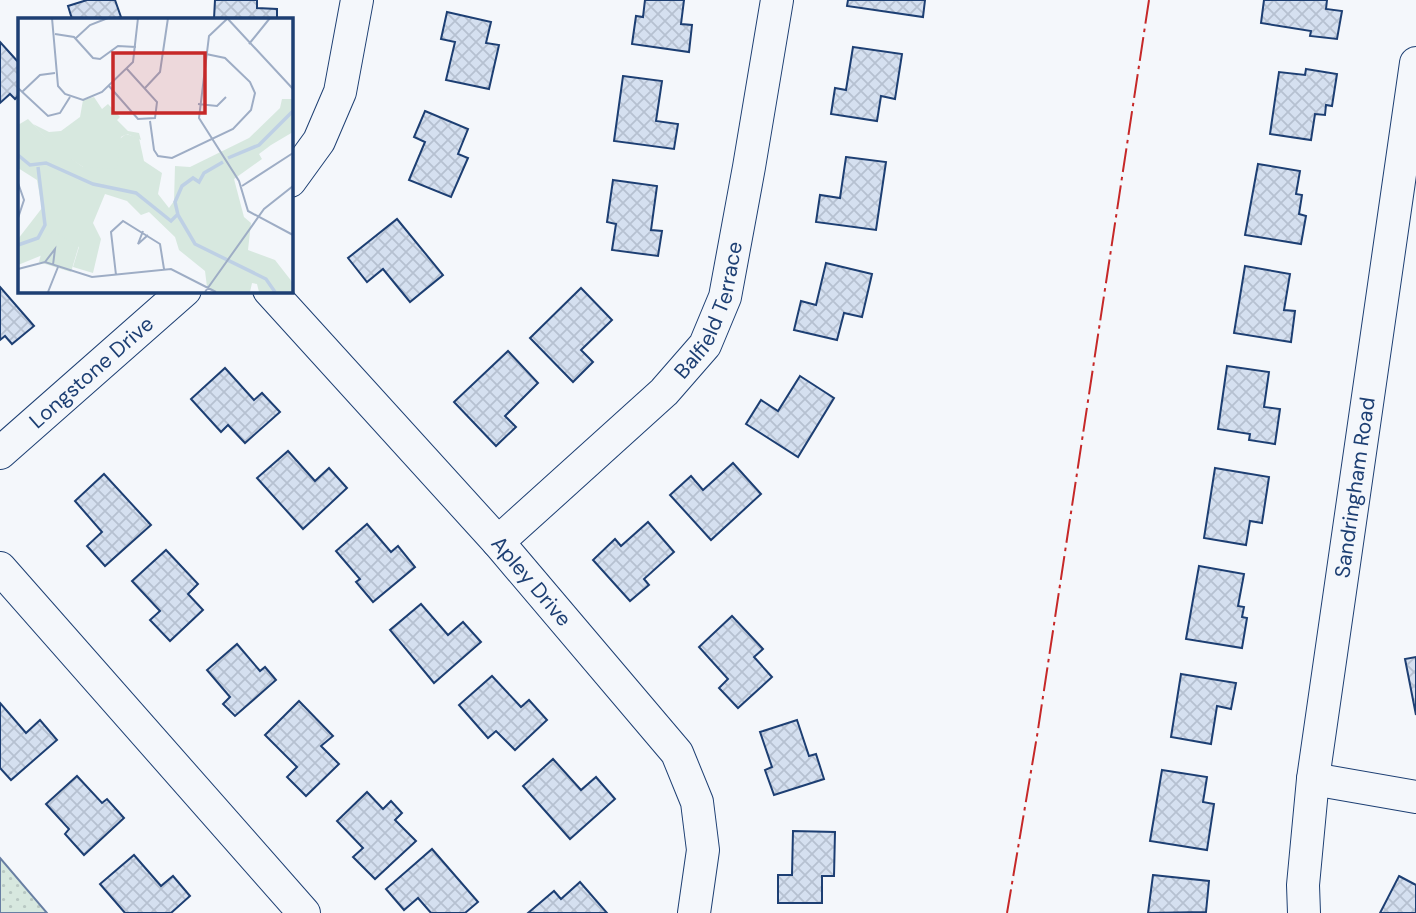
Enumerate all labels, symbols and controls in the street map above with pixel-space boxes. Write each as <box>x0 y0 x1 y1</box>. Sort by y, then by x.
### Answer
inset map <box>18 18 292 292</box>
street label: Balfield Terrace <box>668 239 749 385</box>
street label: Longstone Drive <box>23 310 160 435</box>
street label: Sandringham Road <box>1328 395 1382 580</box>
street label: Apley Drive <box>485 530 578 632</box>

